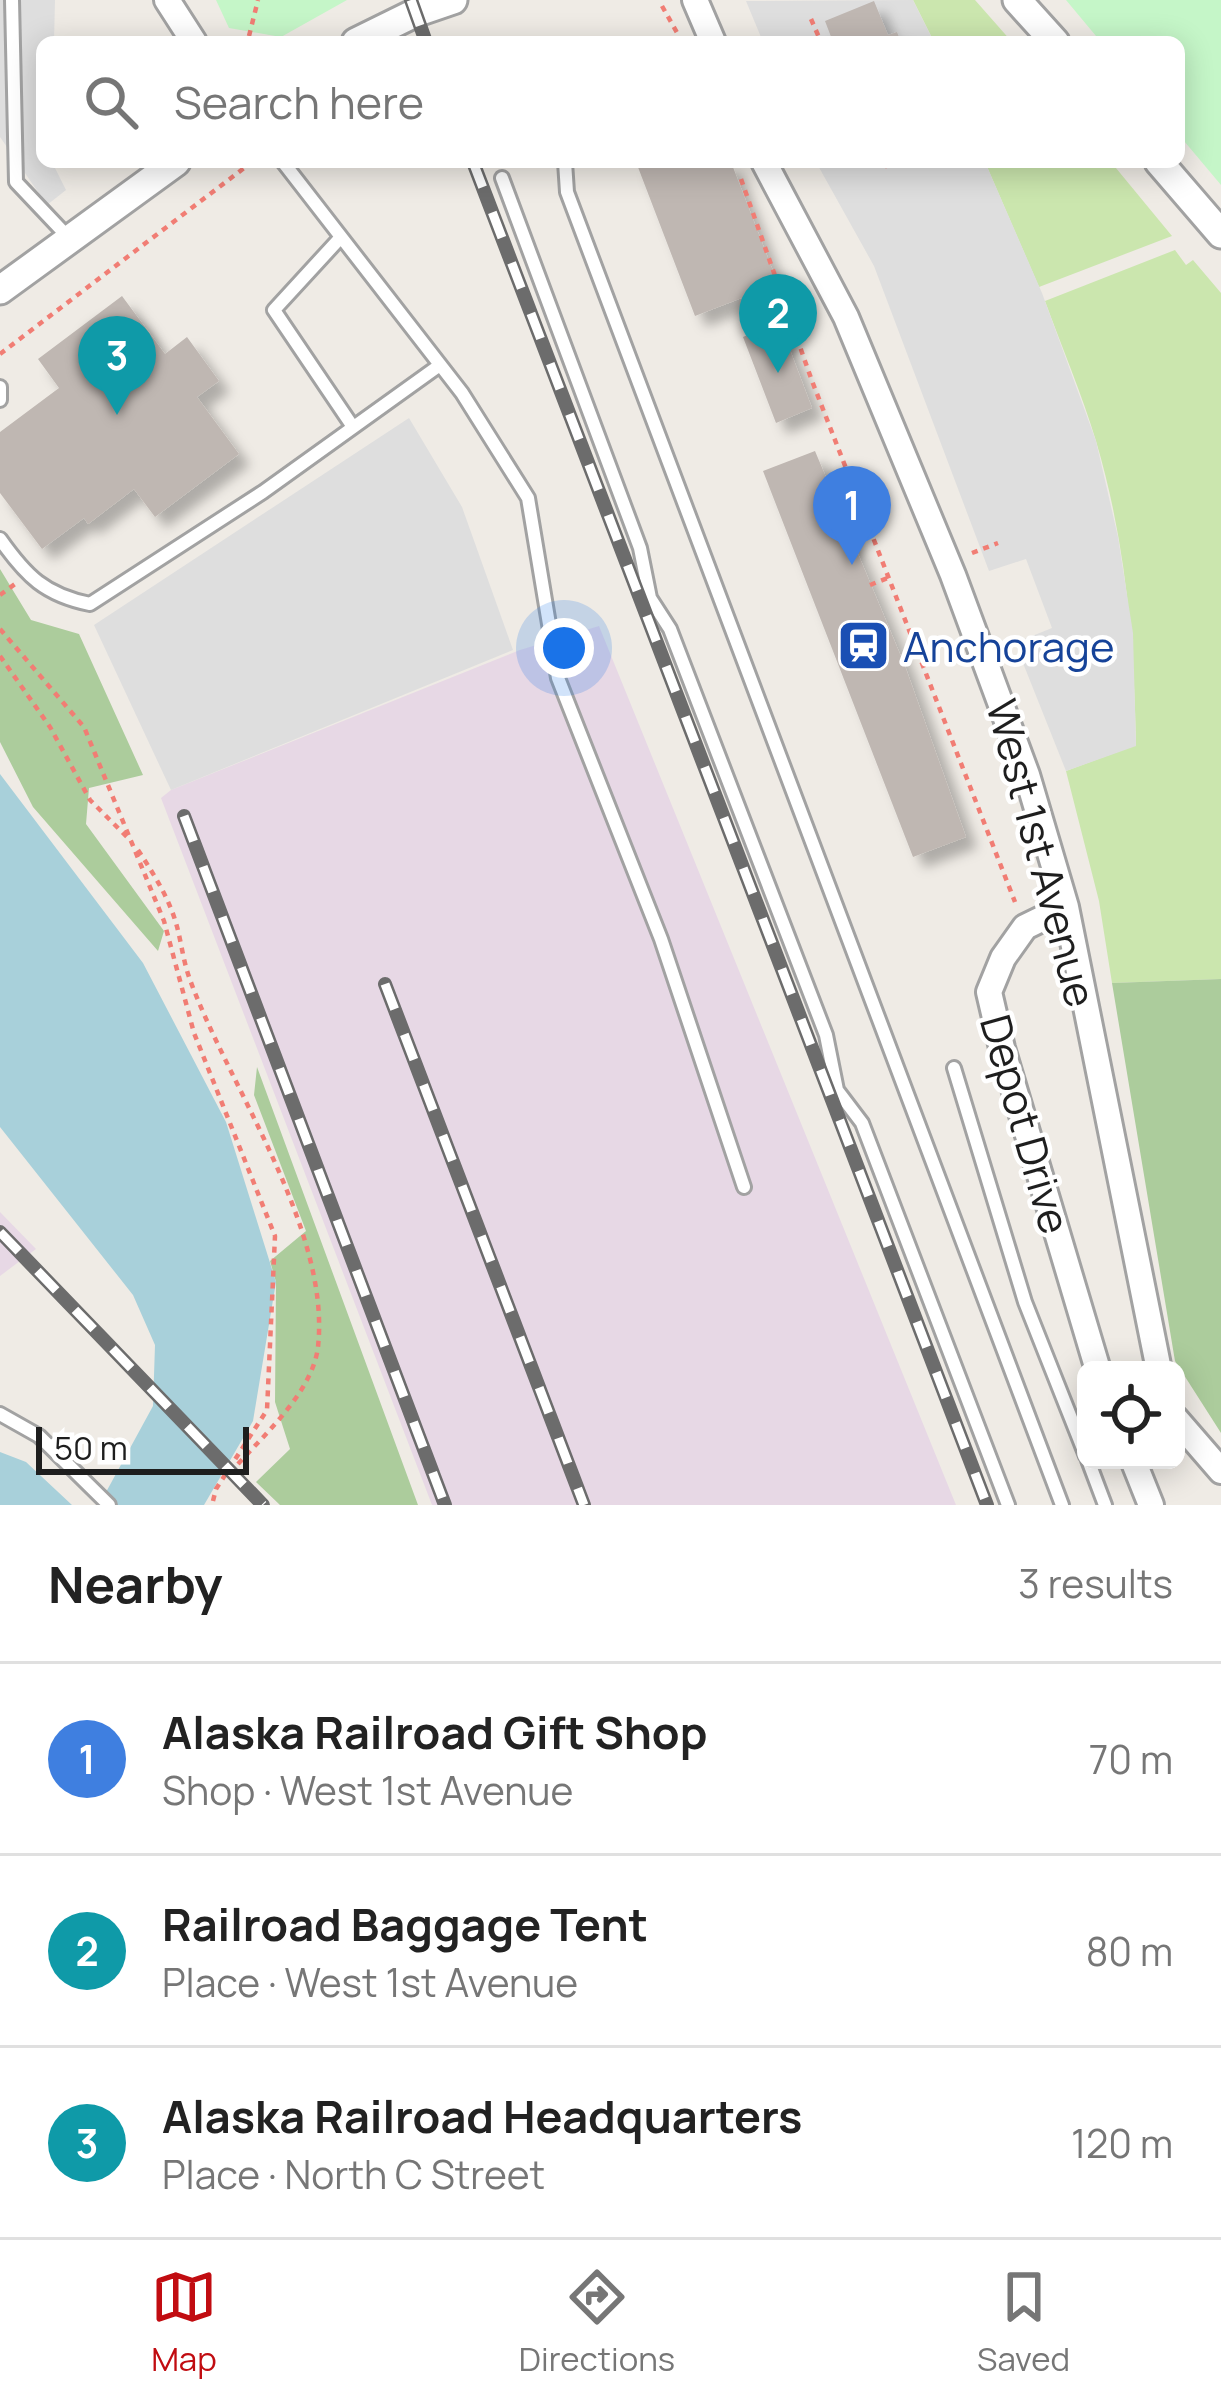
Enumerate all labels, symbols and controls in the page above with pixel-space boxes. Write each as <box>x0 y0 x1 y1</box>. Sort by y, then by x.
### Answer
search box <box>36 36 1185 168</box>
icon: search <box>78 69 144 135</box>
text: Search here <box>174 71 424 133</box>
pin: 2 <box>739 274 817 373</box>
pin: 3 <box>78 316 156 415</box>
pin: 1 <box>813 466 891 565</box>
place label: Anchorage <box>903 617 1115 675</box>
your location <box>534 618 594 678</box>
station icon: Anchorage <box>836 618 892 674</box>
street label: West 1st Avenue <box>973 693 1111 1013</box>
street label: Depot Drive <box>967 1008 1085 1240</box>
map controls <box>1077 1361 1185 1469</box>
button: locate <box>1077 1361 1185 1469</box>
scale bar <box>36 1421 249 1474</box>
text: 50 m <box>54 1425 128 1470</box>
text: Nearby <box>48 1549 223 1618</box>
text: 3 results <box>1018 1556 1173 1610</box>
text: Alaska Railroad Gift Shop <box>162 1701 707 1763</box>
text: 1 <box>78 1732 96 1786</box>
text: 70 m <box>1089 1732 1173 1786</box>
text: Shop · West 1st Avenue <box>162 1763 573 1817</box>
text: Railroad Baggage Tent <box>162 1893 648 1955</box>
text: 2 <box>75 1924 99 1978</box>
text: 80 m <box>1086 1924 1173 1978</box>
text: Place · West 1st Avenue <box>162 1955 578 2009</box>
text: Alaska Railroad Headquarters <box>162 2085 802 2147</box>
text: 3 <box>76 2116 98 2170</box>
text: 120 m <box>1071 2116 1173 2170</box>
text: Place · North C Street <box>162 2147 545 2201</box>
tab: Map <box>151 2264 217 2381</box>
tab: Directions <box>519 2264 675 2381</box>
tab: Saved <box>977 2264 1070 2381</box>

